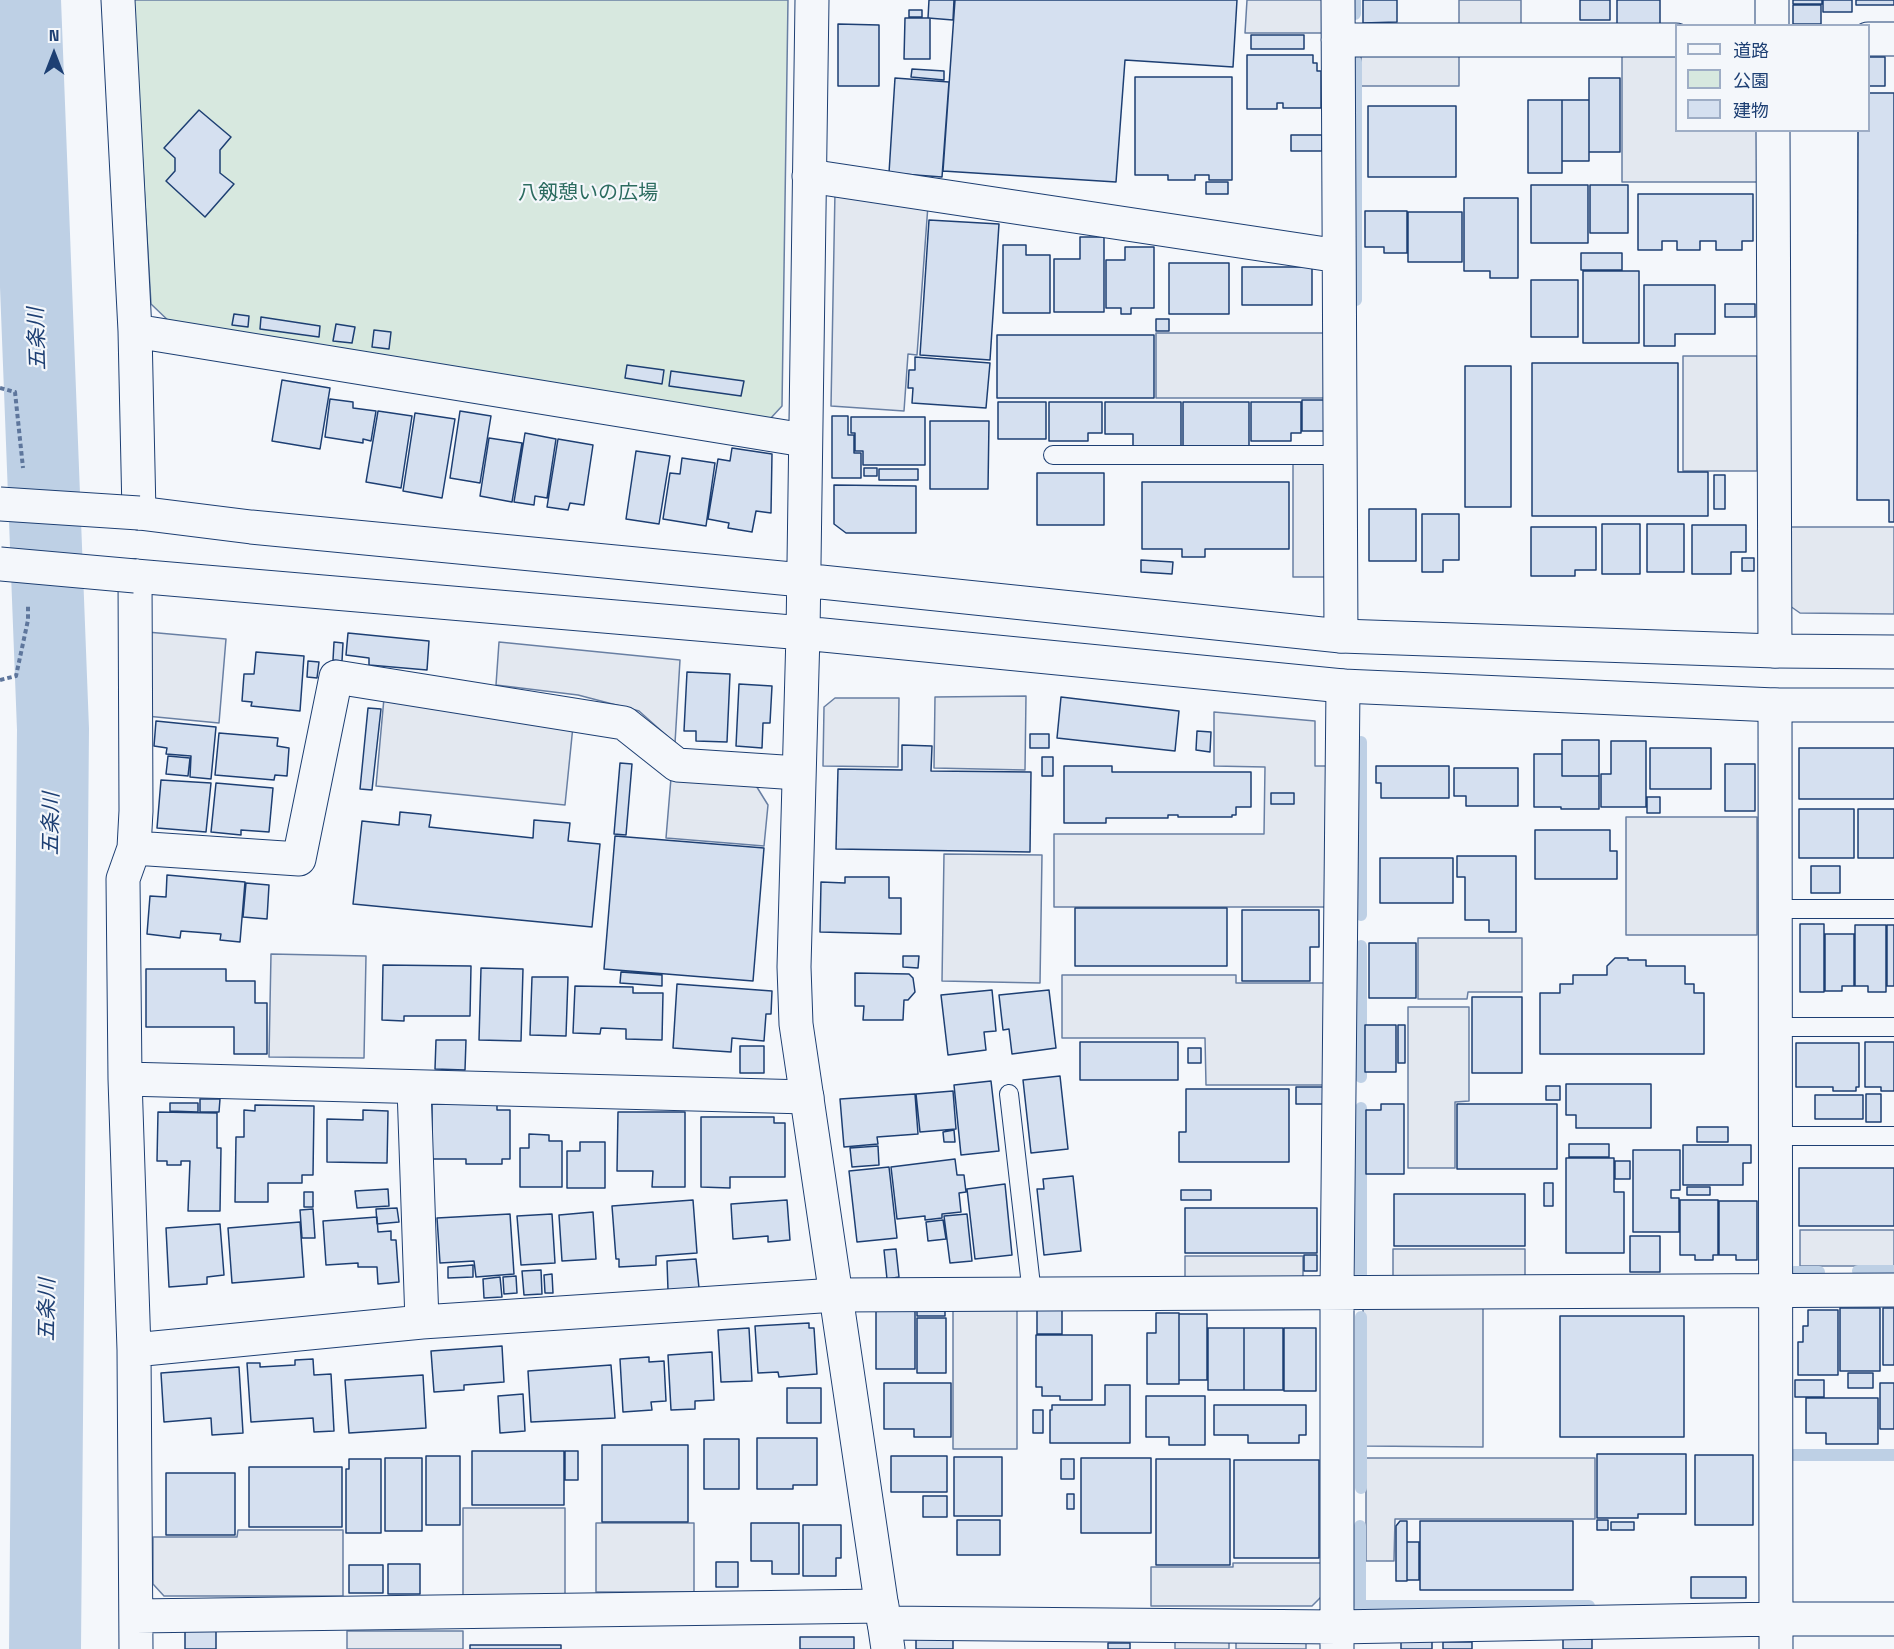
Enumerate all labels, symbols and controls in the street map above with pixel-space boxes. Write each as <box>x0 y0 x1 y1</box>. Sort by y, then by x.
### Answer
north arrow <box>24 24 84 84</box>
legend <box>1675 24 1870 132</box>
text: N <box>49 25 59 46</box>
text: 道路 <box>1733 39 1769 62</box>
text: 公園 <box>1733 69 1769 92</box>
text: 建物 <box>1733 99 1769 122</box>
park label: 八剱憩いの広場 <box>518 182 658 206</box>
water label: 五条川 <box>24 307 52 371</box>
water label: 五条川 <box>39 792 65 856</box>
water label: 五条川 <box>35 1278 61 1342</box>

